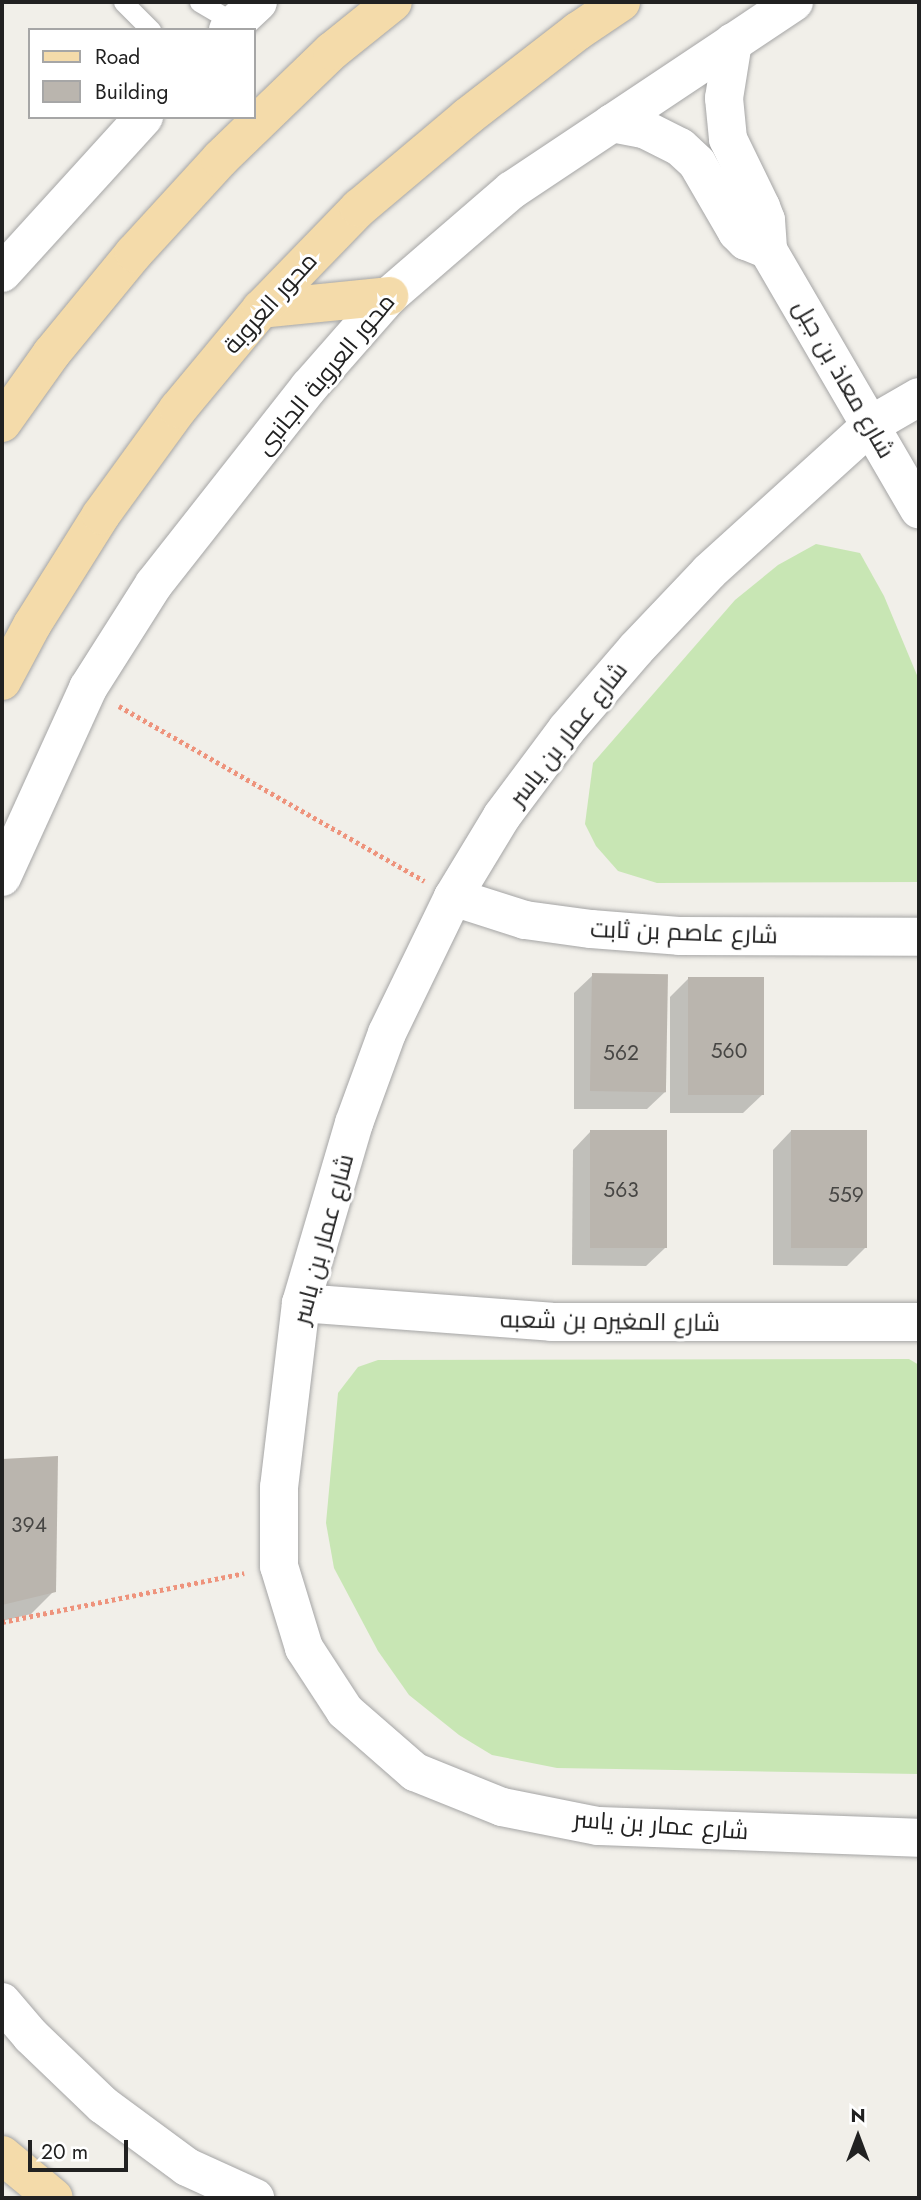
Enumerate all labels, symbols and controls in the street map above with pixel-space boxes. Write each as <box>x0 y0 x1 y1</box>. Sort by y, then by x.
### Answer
legend <box>28 28 256 119</box>
text: Road <box>95 42 140 72</box>
text: Building <box>95 77 168 107</box>
street label: محور العروبة <box>217 246 323 360</box>
street label: محور العروبة الجانبى <box>249 288 401 460</box>
street label: شارع معاذ بن جبل <box>787 295 901 463</box>
street label: شارع عمار بن ياسر <box>503 656 633 812</box>
street label: شارع عاصم بن ثابت <box>590 914 778 950</box>
house number: 560 <box>711 1038 747 1064</box>
house number: 562 <box>603 1040 639 1066</box>
street label: شارع عمار بن ياسر <box>286 1151 360 1327</box>
house number: 563 <box>603 1177 639 1203</box>
house number: 559 <box>828 1182 864 1208</box>
street label: شارع المغيره بن شعبه <box>500 1305 720 1337</box>
house number: 394 <box>11 1512 47 1538</box>
street label: شارع عمار بن ياسر <box>573 1805 749 1845</box>
north arrow <box>823 2102 893 2172</box>
text: N <box>850 2102 866 2129</box>
scale bar <box>32 2126 131 2170</box>
text: 20 m <box>41 2137 88 2167</box>

